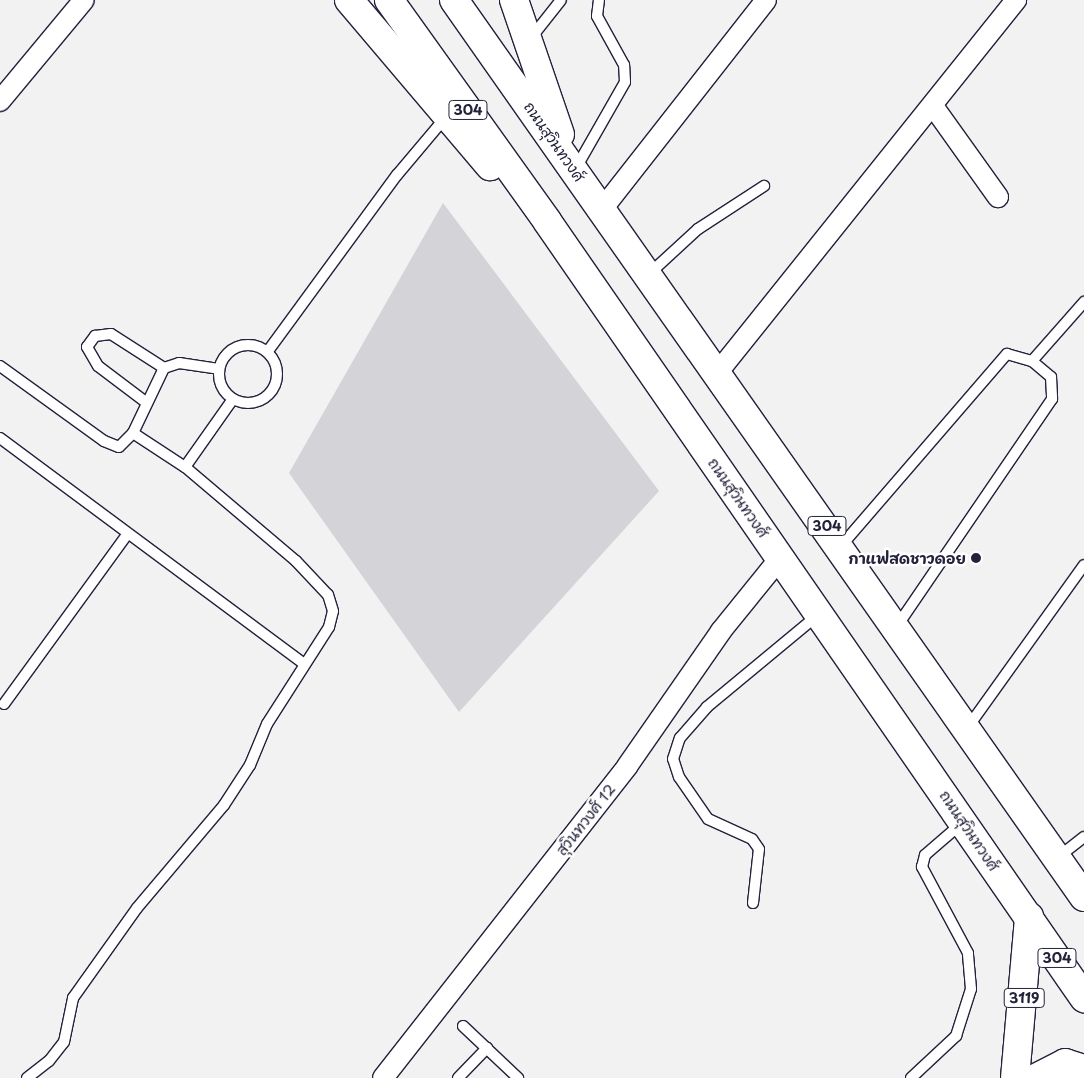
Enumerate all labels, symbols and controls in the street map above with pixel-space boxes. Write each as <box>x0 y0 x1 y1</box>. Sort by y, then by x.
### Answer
road number: 304 <box>448 98 488 122</box>
street label: ถนนสุวินทวงศ์ <box>521 98 589 184</box>
street label: ถนนสุวินทวงศ์ <box>705 454 773 540</box>
road number: 304 <box>807 514 847 538</box>
place label: กาแฟสดชาวดอย <box>848 549 966 567</box>
marker: กาแฟสดชาวดอย <box>970 552 982 564</box>
street label: สุวินทวงศ์ 12 <box>552 780 618 858</box>
street label: ถนนสุวินทวงศ์ <box>937 786 1003 874</box>
road number: 304 <box>1037 946 1077 970</box>
road number: 3119 <box>1003 986 1045 1010</box>

